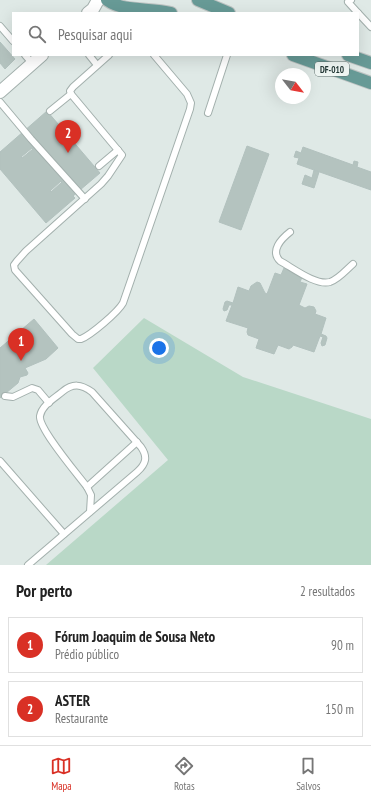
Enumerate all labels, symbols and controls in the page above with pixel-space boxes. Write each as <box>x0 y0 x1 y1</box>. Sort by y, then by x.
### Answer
search box <box>12 12 359 56</box>
icon: search <box>26 23 48 45</box>
text: Pesquisar aqui <box>58 25 132 44</box>
road number: DF-010 <box>315 62 349 76</box>
north arrow <box>275 68 311 104</box>
pin: 2 <box>55 120 81 153</box>
pin: 1 <box>8 328 34 361</box>
your location <box>149 338 169 358</box>
text: Por perto <box>16 580 72 602</box>
text: 2 resultados <box>300 583 355 600</box>
text: Fórum Joaquim de Sousa Neto <box>55 627 215 646</box>
text: 1 <box>27 637 33 654</box>
text: 90 m <box>331 637 354 654</box>
text: Prédio público <box>55 646 119 663</box>
text: ASTER <box>55 691 90 710</box>
text: 2 <box>27 701 33 718</box>
text: 150 m <box>325 701 354 718</box>
text: Restaurante <box>55 710 108 727</box>
tab: Mapa <box>50 755 72 793</box>
tab: Rotas <box>173 755 195 793</box>
tab: Salvos <box>296 755 321 793</box>

